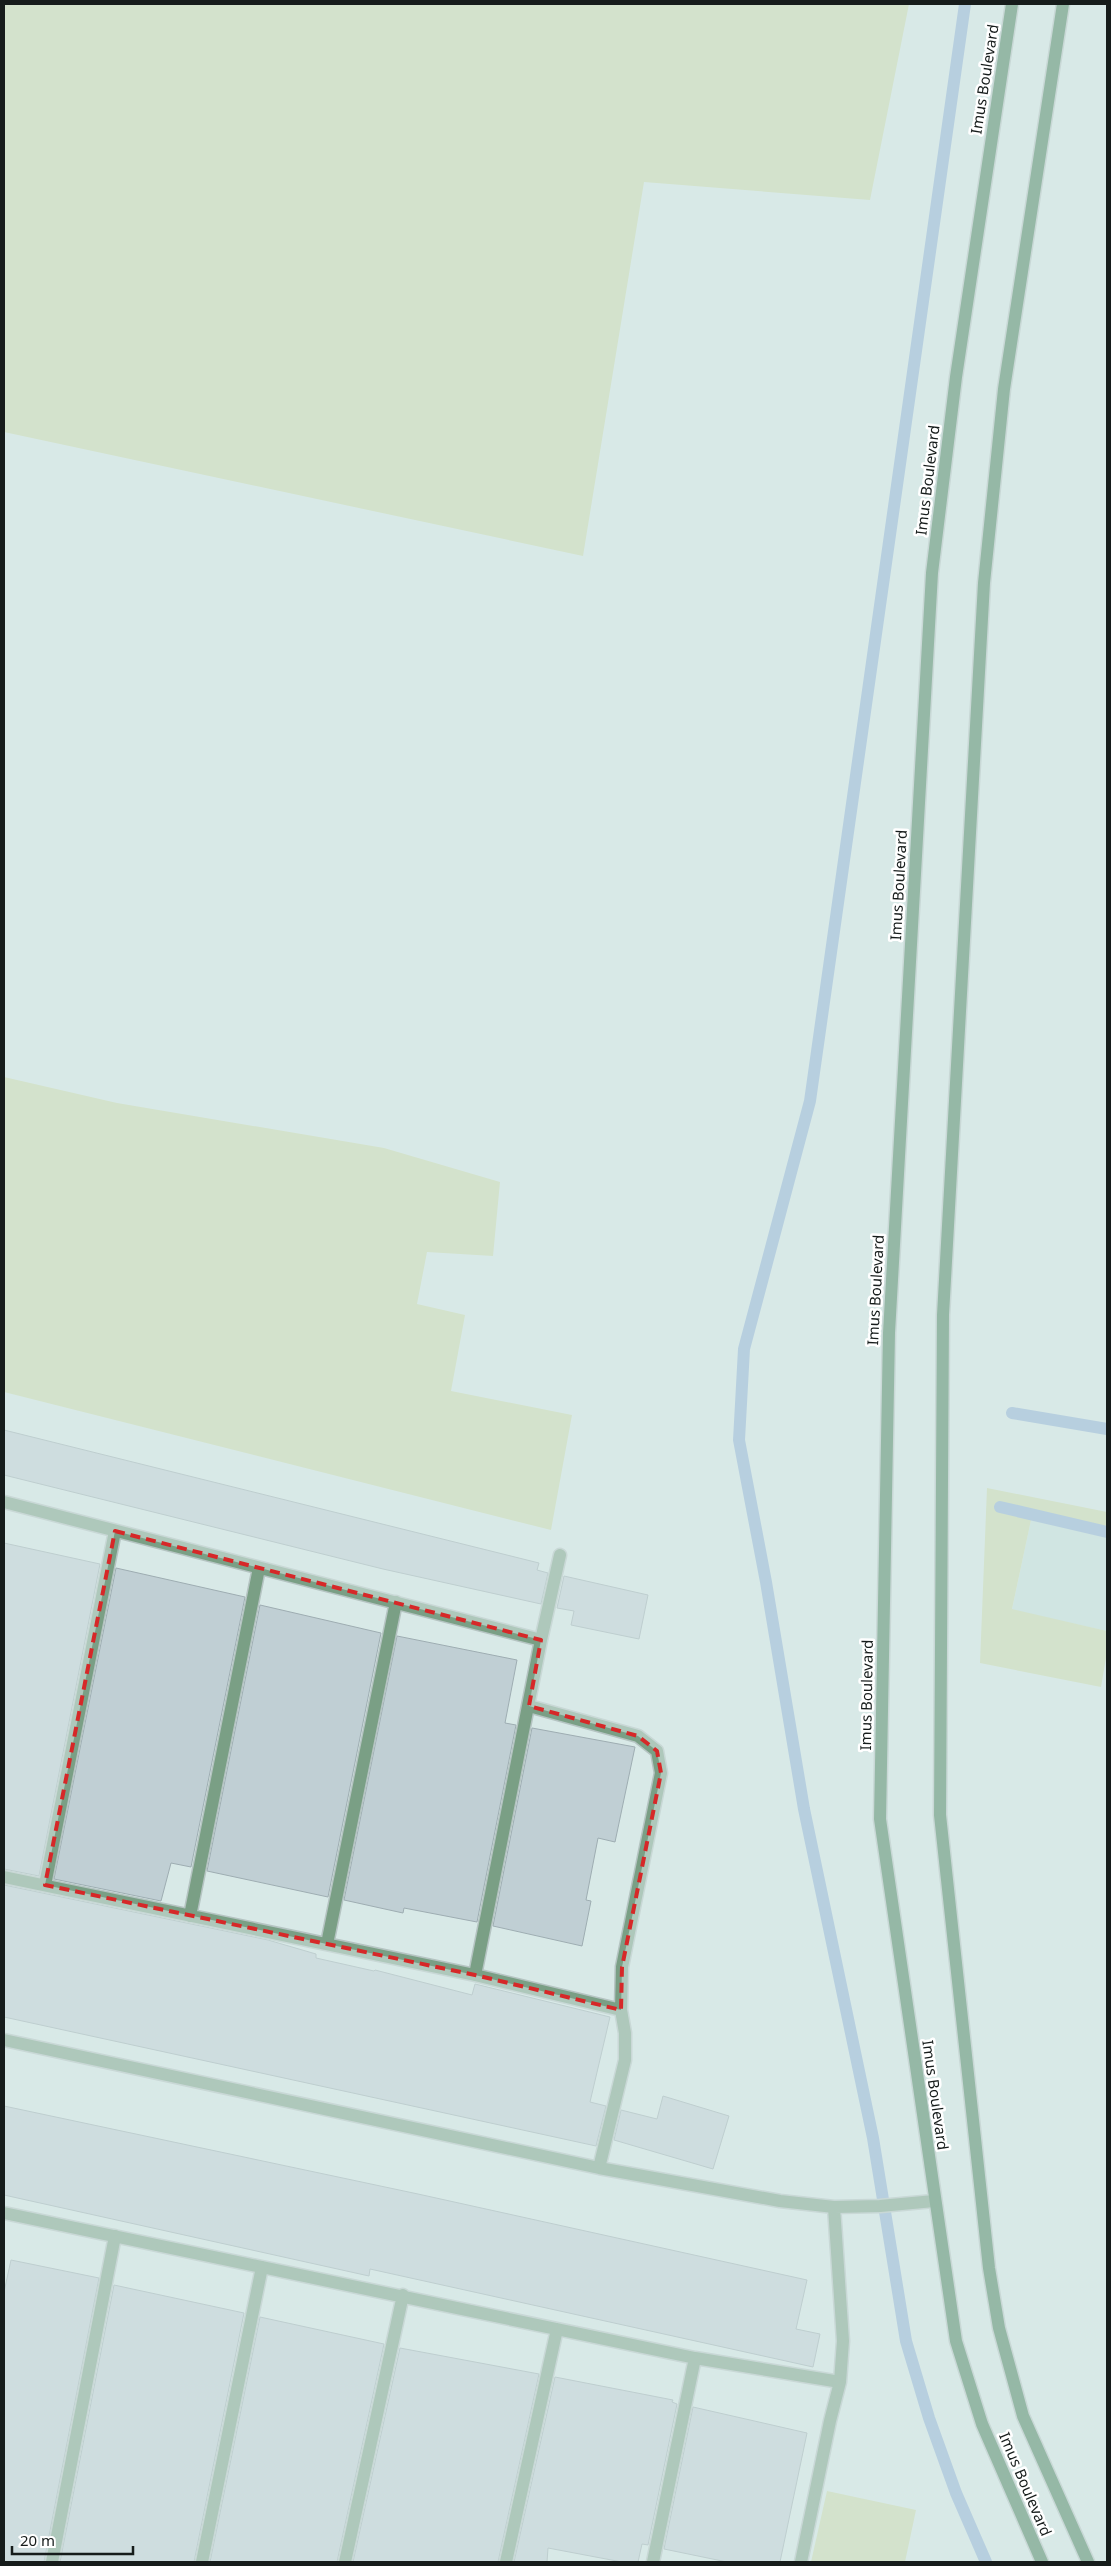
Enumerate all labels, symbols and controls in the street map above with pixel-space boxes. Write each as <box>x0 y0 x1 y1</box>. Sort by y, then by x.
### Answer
street label: Imus Boulevard <box>965 23 1003 135</box>
street label: Imus Boulevard <box>910 424 944 536</box>
street label: Imus Boulevard <box>885 829 911 941</box>
street label: Imus Boulevard <box>862 1234 888 1346</box>
street label: Imus Boulevard <box>855 1639 877 1751</box>
street label: Imus Boulevard <box>918 2039 954 2151</box>
street label: Imus Boulevard <box>995 2429 1057 2539</box>
scale bar <box>12 2524 134 2556</box>
text: 20 m <box>20 2530 55 2550</box>

